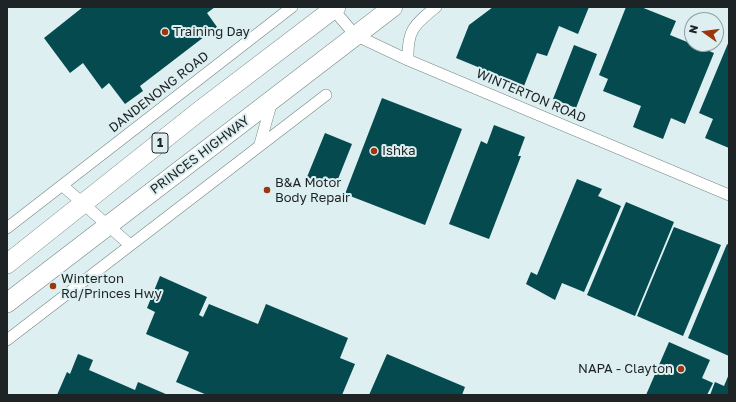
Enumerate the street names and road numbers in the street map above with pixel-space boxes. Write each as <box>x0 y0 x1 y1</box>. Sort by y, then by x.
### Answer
street label: DANDENONG ROAD <box>106 48 212 136</box>
street label: WINTERTON ROAD <box>474 66 588 126</box>
street label: PRINCES HIGHWAY <box>147 113 253 197</box>
road number: 1 <box>152 133 168 153</box>

